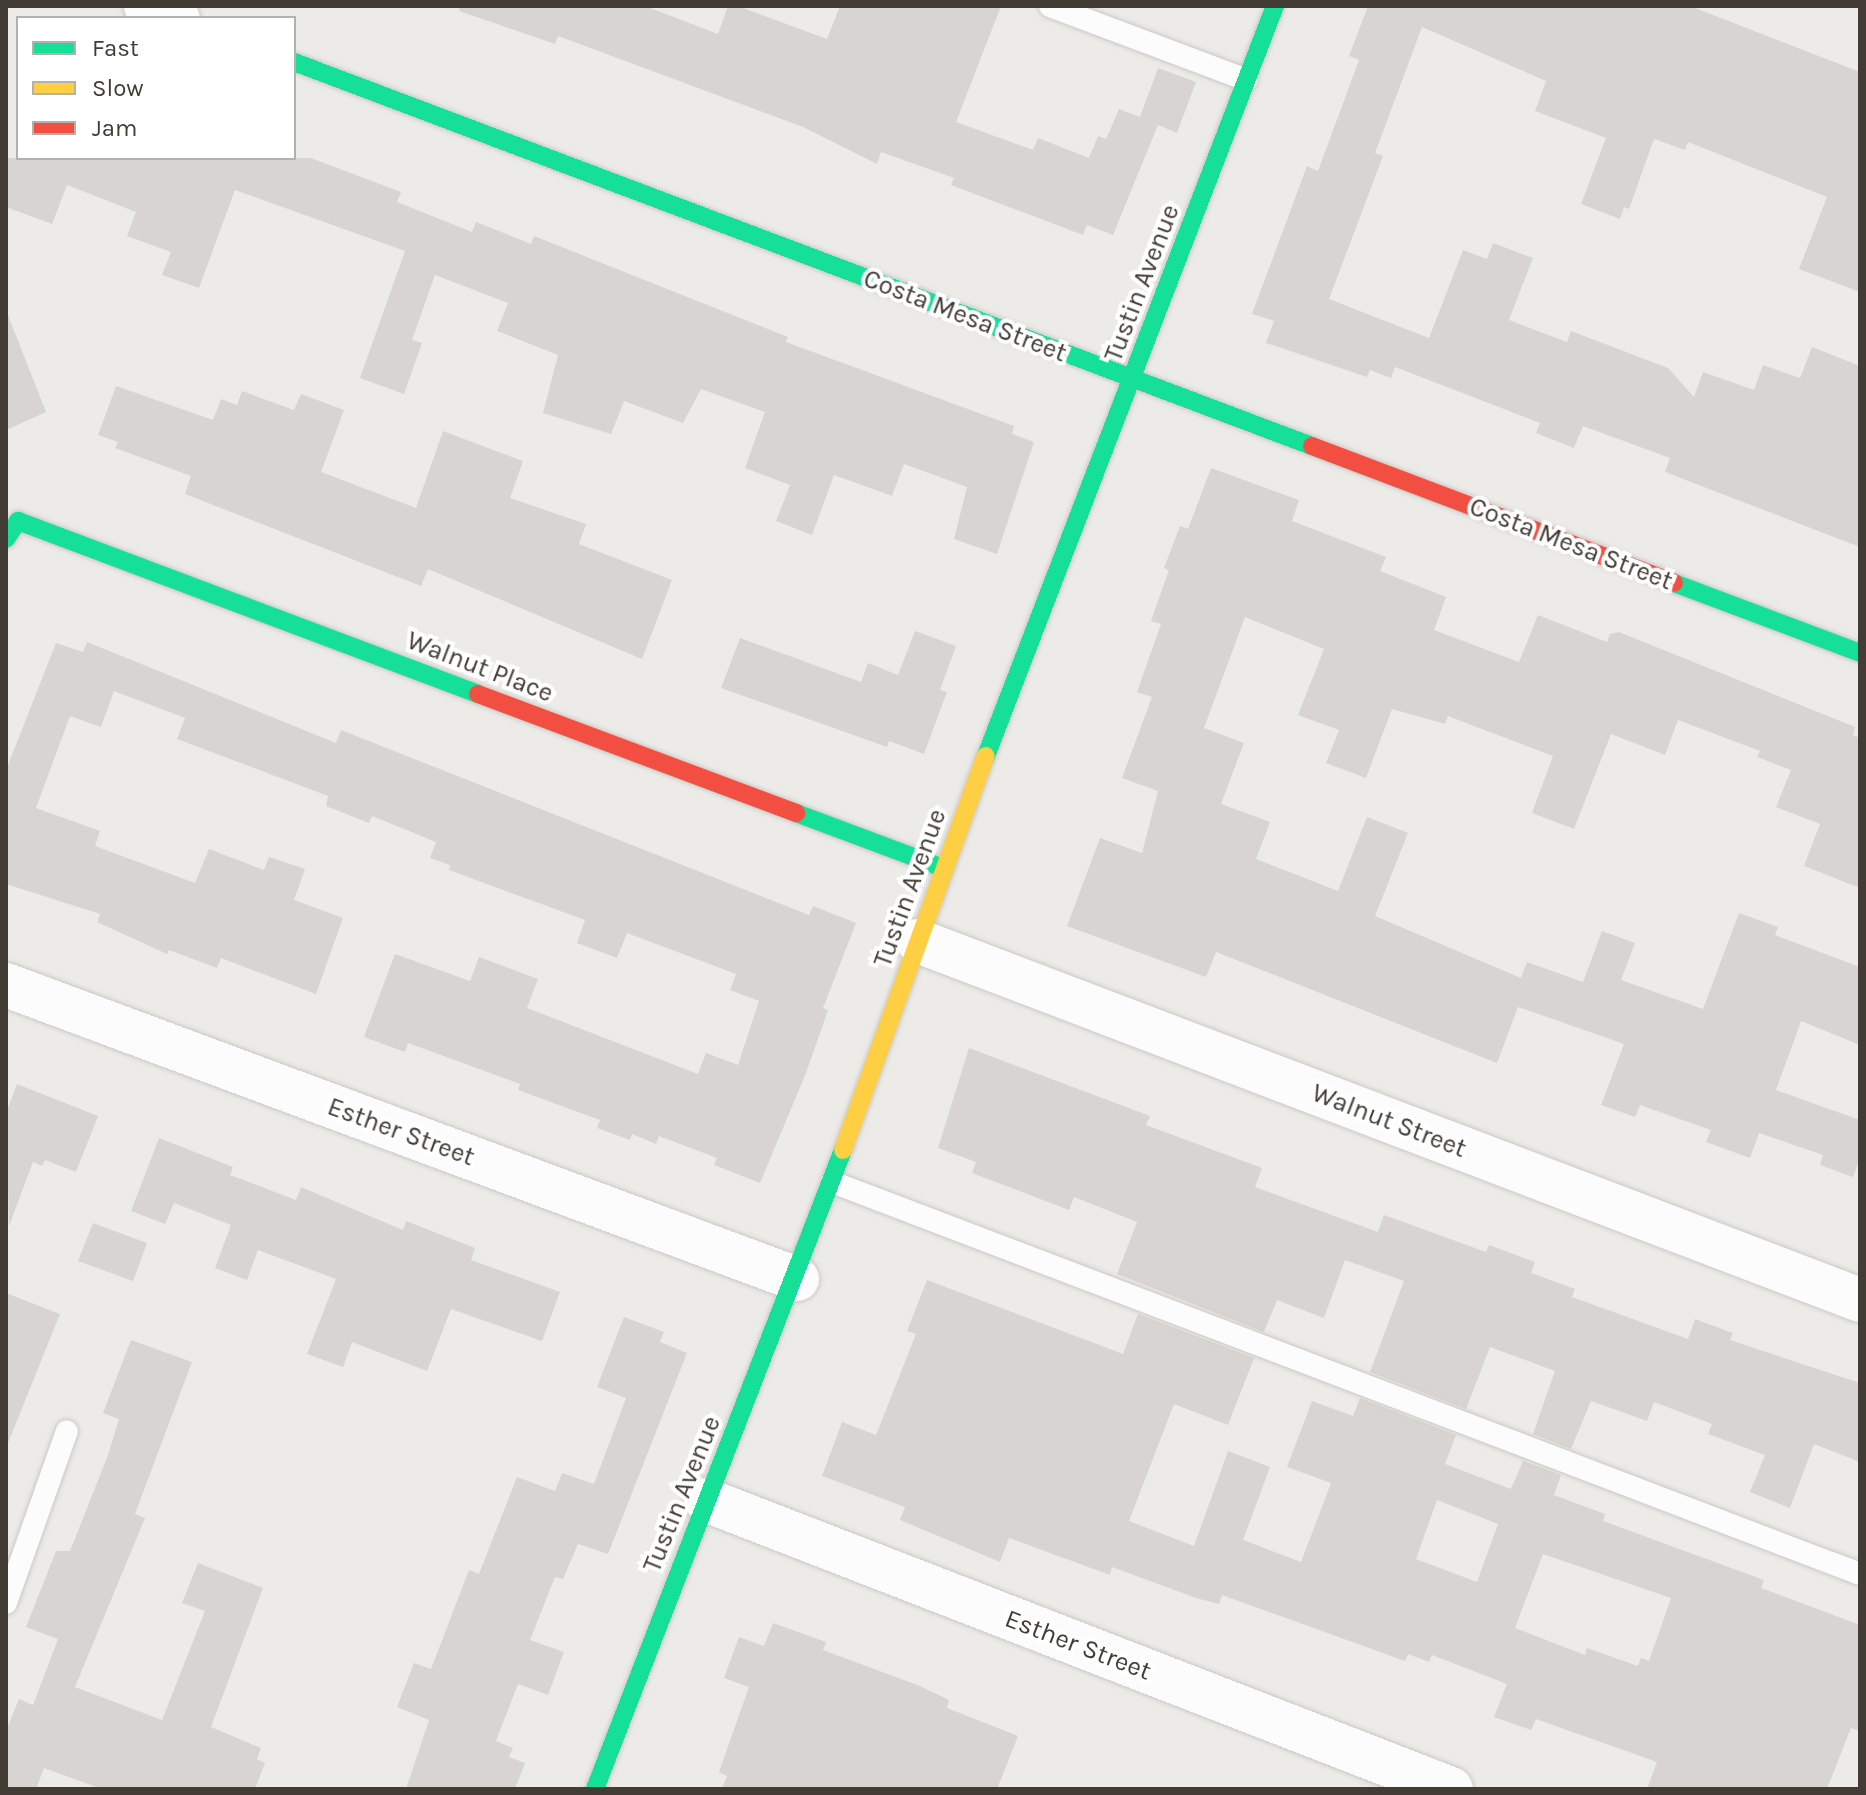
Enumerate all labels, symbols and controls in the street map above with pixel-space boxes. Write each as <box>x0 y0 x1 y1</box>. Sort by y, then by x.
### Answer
legend <box>16 16 296 160</box>
text: Fast <box>92 34 139 62</box>
text: Slow <box>92 74 144 102</box>
text: Jam <box>92 114 137 142</box>
street label: Tustin Avenue <box>1098 200 1186 366</box>
street label: Costa Mesa Street <box>859 263 1071 369</box>
street label: Costa Mesa Street <box>1465 491 1677 597</box>
street label: Walnut Place <box>402 625 558 709</box>
street label: Tustin Avenue <box>867 805 953 971</box>
street label: Walnut Street <box>1307 1077 1471 1165</box>
street label: Esther Street <box>323 1091 479 1173</box>
street label: Tustin Avenue <box>637 1411 727 1577</box>
street label: Esther Street <box>1001 1603 1155 1687</box>

